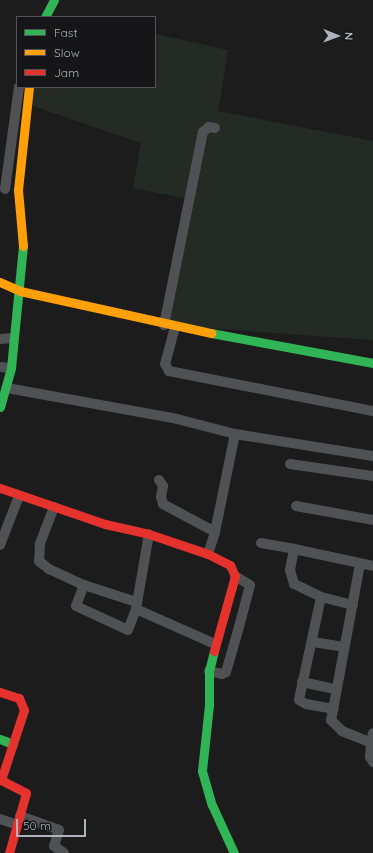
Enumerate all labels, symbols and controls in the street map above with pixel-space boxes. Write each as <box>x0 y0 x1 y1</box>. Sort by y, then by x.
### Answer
legend <box>16 16 156 88</box>
north arrow <box>317 16 357 56</box>
text: Fast <box>54 25 78 40</box>
text: N <box>342 32 356 40</box>
text: Slow <box>54 45 80 60</box>
text: Jam <box>54 65 79 80</box>
scale bar <box>18 811 88 837</box>
text: 50 m <box>23 818 51 833</box>

